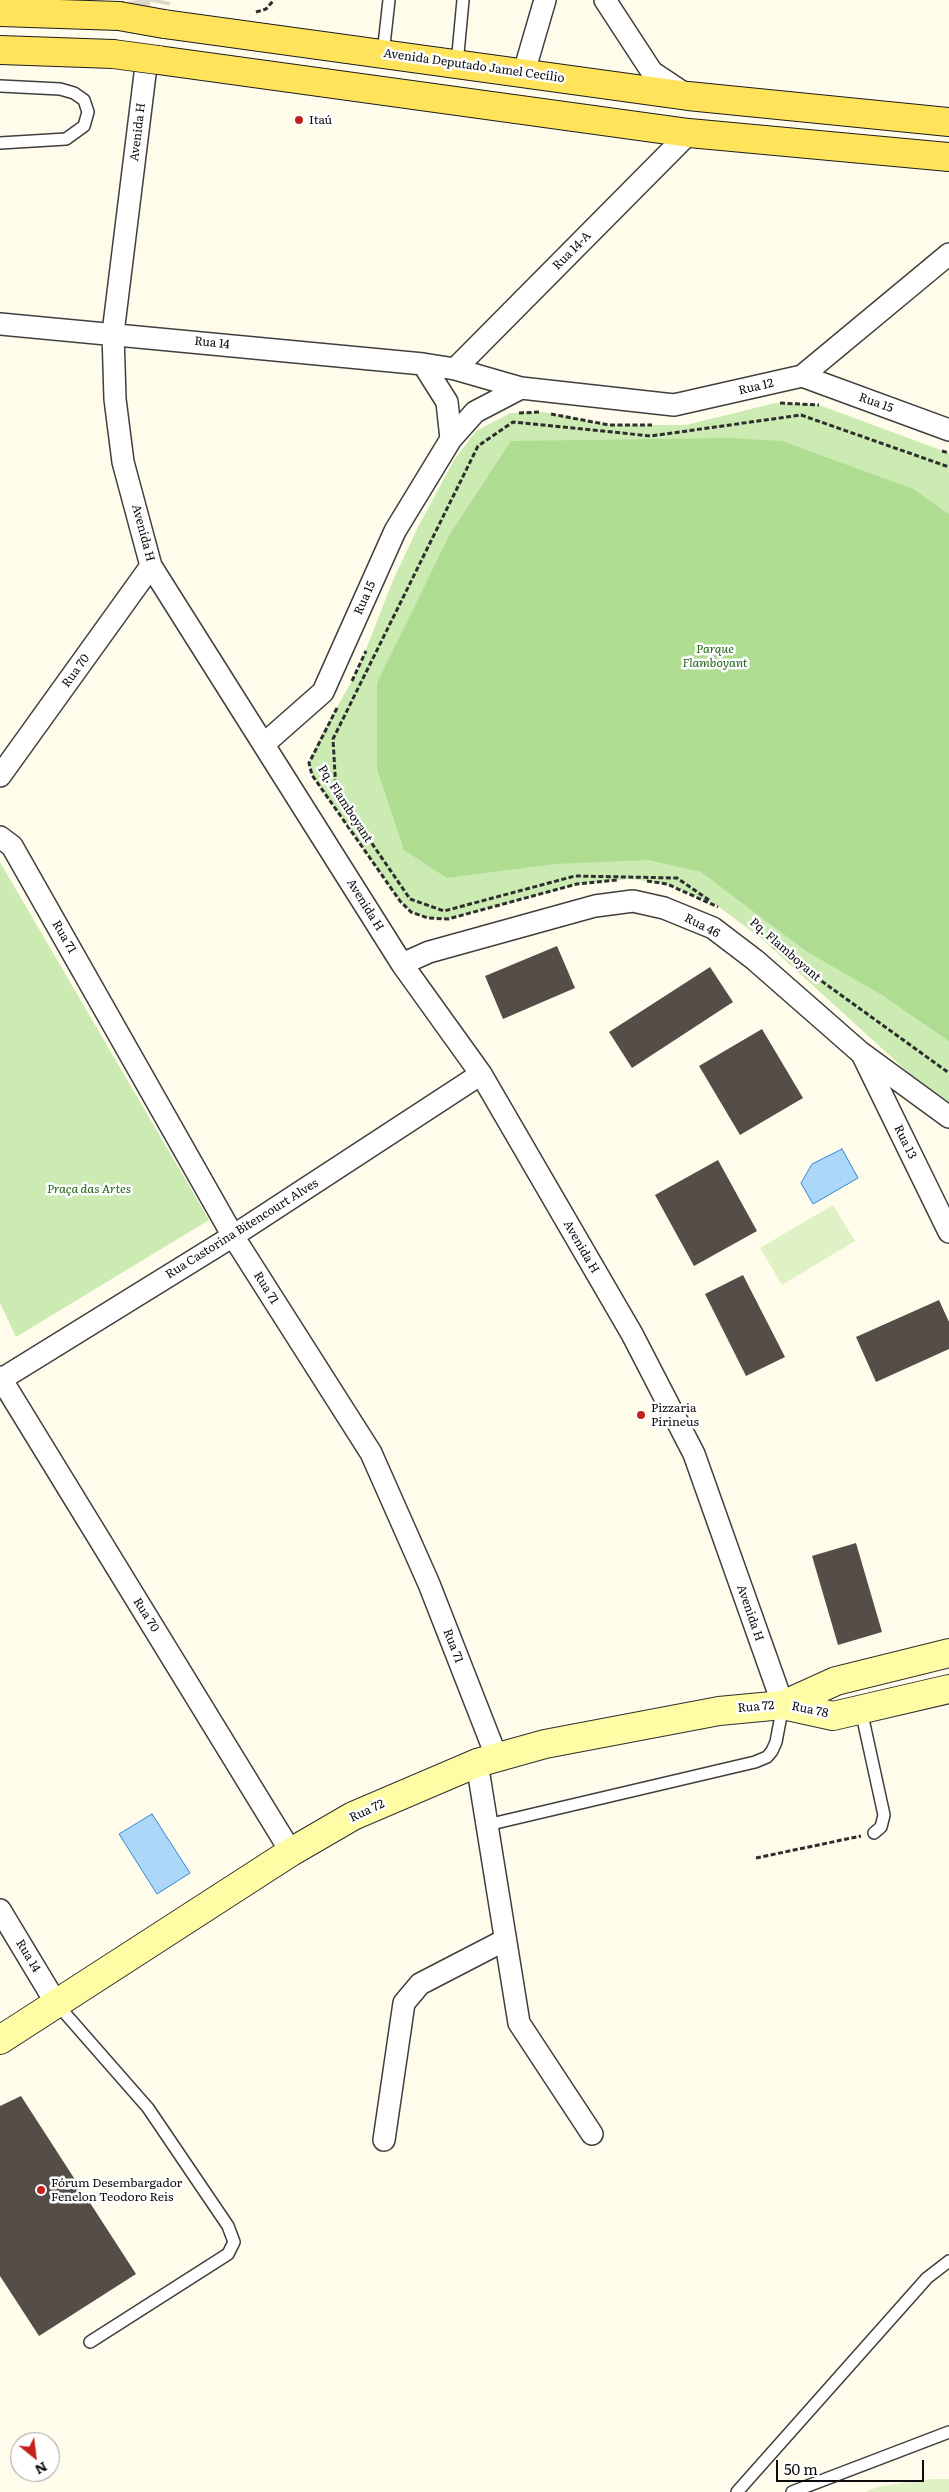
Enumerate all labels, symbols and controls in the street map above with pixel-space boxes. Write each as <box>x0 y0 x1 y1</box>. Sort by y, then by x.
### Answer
street label: Avenida Deputado Jamel Cecílio <box>383 46 565 86</box>
street label: Avenida H <box>127 102 149 162</box>
place label: Itaú <box>309 113 332 127</box>
marker: Itaú <box>293 114 305 126</box>
street label: Rua 14-A <box>550 229 594 273</box>
street label: Rua 14 <box>194 334 230 352</box>
street label: Rua 12 <box>737 376 775 398</box>
street label: Rua 15 <box>857 390 895 416</box>
street label: Avenida H <box>128 503 158 563</box>
street label: Rua 15 <box>351 579 379 617</box>
park label: Parque Flamboyant <box>682 642 748 670</box>
street label: Rua 70 <box>59 652 93 690</box>
street label: Pq. Flamboyant <box>315 763 375 845</box>
street label: Avenida H <box>343 876 387 934</box>
street label: Rua 46 <box>682 911 722 941</box>
street label: Pq. Flamboyant <box>747 915 823 985</box>
street label: Rua 71 <box>49 918 79 956</box>
street label: Rua 13 <box>891 1123 919 1161</box>
street label: Rua Castorina Bitencourt Alves <box>163 1176 321 1282</box>
park label: Praça das Artes <box>47 1182 131 1196</box>
street label: Avenida H <box>560 1218 602 1276</box>
street label: Rua 71 <box>250 1269 282 1307</box>
place label: Pizzaria Pirineus <box>651 1401 699 1429</box>
marker: Pizzaria Pirineus <box>635 1409 647 1421</box>
street label: Avenida H <box>734 1583 766 1643</box>
street label: Rua 70 <box>130 1595 162 1635</box>
street label: Rua 71 <box>440 1627 466 1665</box>
street label: Rua 72 <box>737 1698 775 1716</box>
street label: Rua 78 <box>790 1699 830 1721</box>
street label: Rua 72 <box>347 1797 387 1825</box>
street label: Rua 14 <box>13 1937 43 1975</box>
place label: Fórum Desembargador Fenelon Teodoro Reis <box>51 2176 182 2204</box>
marker: Fórum Desembargador Fenelon Teodoro Reis <box>35 2184 47 2196</box>
north arrow <box>10 2432 60 2482</box>
scale bar <box>779 2450 926 2482</box>
text: 50 m <box>784 2457 818 2480</box>
text: N <box>32 2458 52 2481</box>

